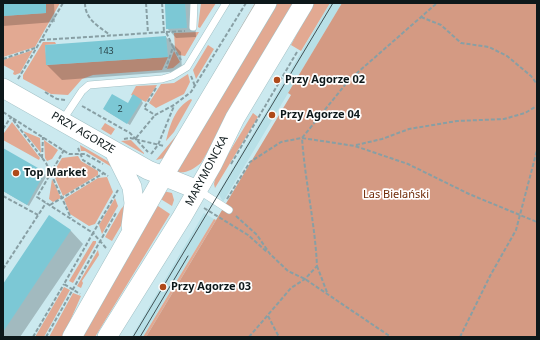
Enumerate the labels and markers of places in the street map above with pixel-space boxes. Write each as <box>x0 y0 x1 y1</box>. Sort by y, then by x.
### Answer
place label: Przy Agorze 02 <box>285 73 365 87</box>
marker: Przy Agorze 02 <box>272 75 282 85</box>
place label: Przy Agorze 04 <box>280 108 360 122</box>
marker: Przy Agorze 04 <box>267 110 277 120</box>
place label: Top Market <box>24 166 86 180</box>
marker: Top Market <box>11 168 21 178</box>
place label: Przy Agorze 03 <box>171 280 251 294</box>
marker: Przy Agorze 03 <box>158 282 168 292</box>

